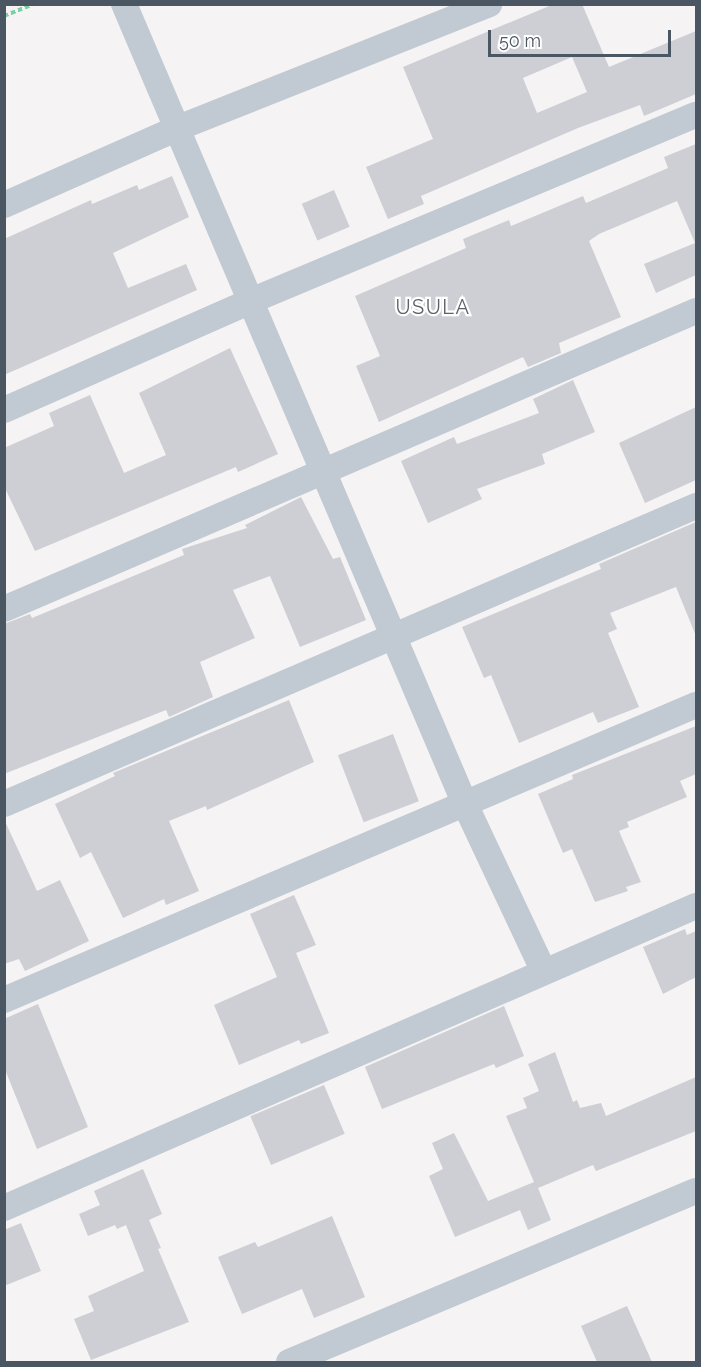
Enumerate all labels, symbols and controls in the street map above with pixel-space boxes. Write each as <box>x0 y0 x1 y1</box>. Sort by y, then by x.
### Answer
scale bar <box>491 18 674 56</box>
text: 50 m <box>499 30 541 51</box>
district label: USULA <box>395 295 471 319</box>

